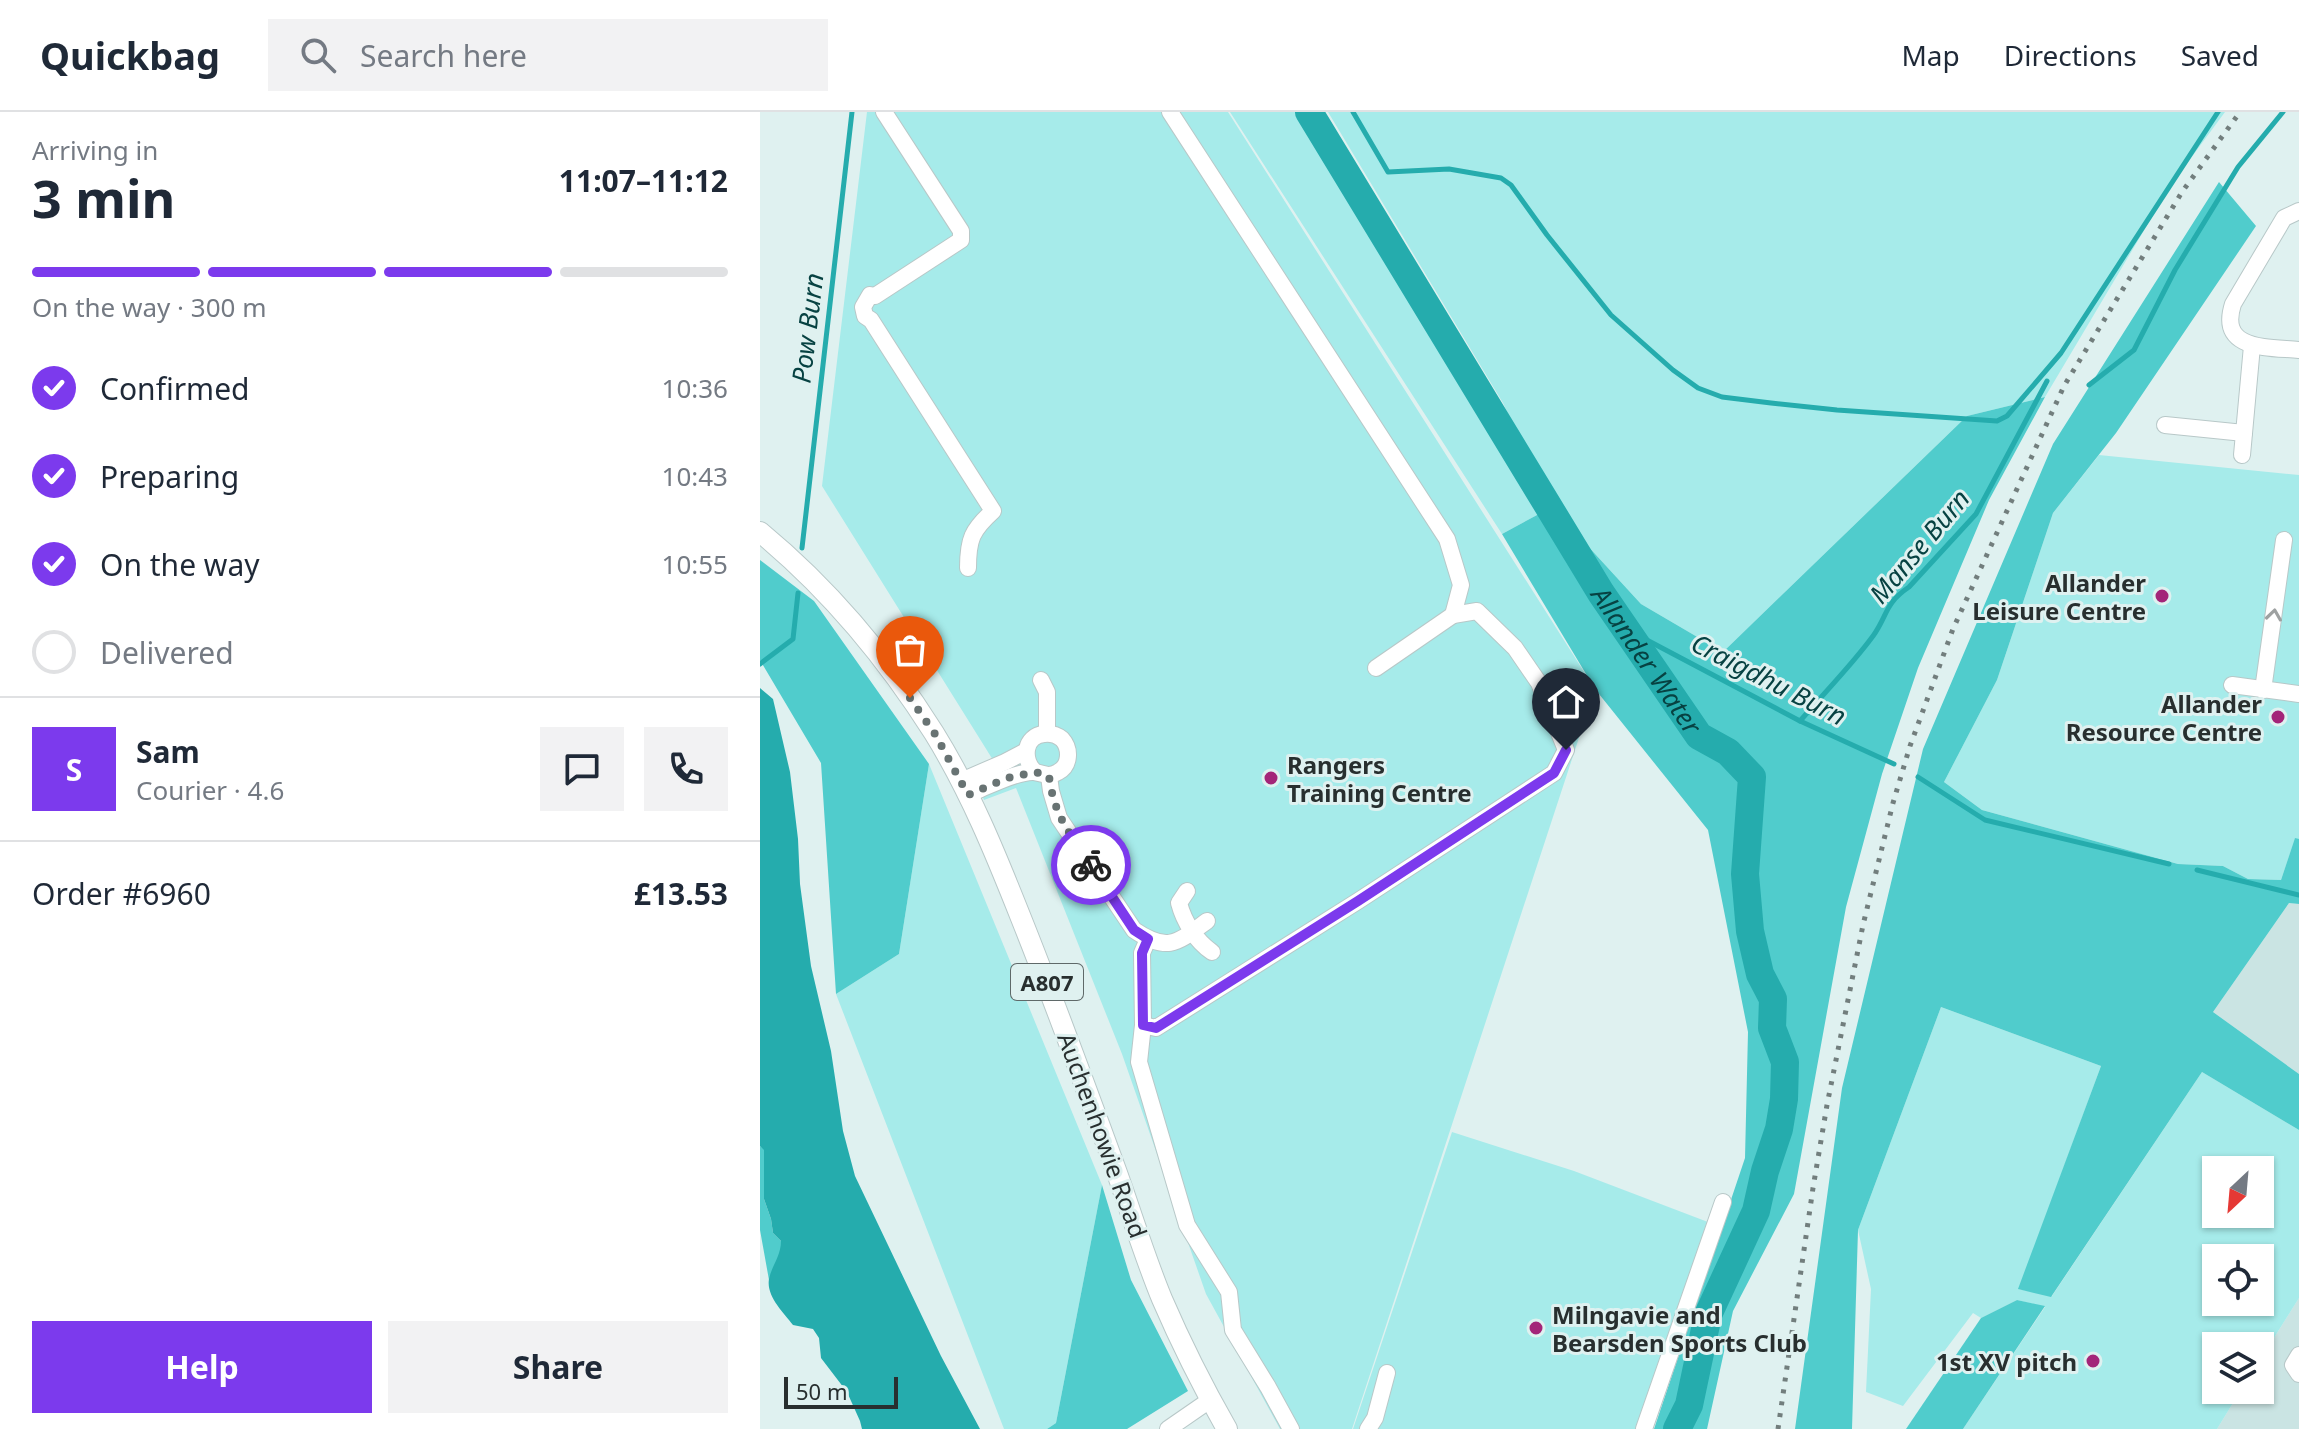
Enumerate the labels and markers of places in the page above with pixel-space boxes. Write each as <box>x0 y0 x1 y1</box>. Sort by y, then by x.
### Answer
place label: Allander Leisure Centre <box>1972 566 2146 627</box>
marker: Allander Leisure Centre <box>2153 587 2171 605</box>
pin <box>876 616 944 698</box>
pin <box>1532 668 1600 750</box>
place label: Allander Resource Centre <box>2066 687 2262 748</box>
marker: Allander Resource Centre <box>2269 708 2287 726</box>
place label: Rangers Training Centre <box>1287 748 1472 809</box>
marker: Rangers Training Centre <box>1262 769 1280 787</box>
place label: Milngavie and Bearsden Sports Club <box>1552 1298 1807 1359</box>
marker: Milngavie and Bearsden Sports Club <box>1527 1319 1545 1337</box>
place label: 1st XV pitch <box>1936 1345 2077 1378</box>
marker: 1st XV pitch <box>2084 1352 2102 1370</box>

